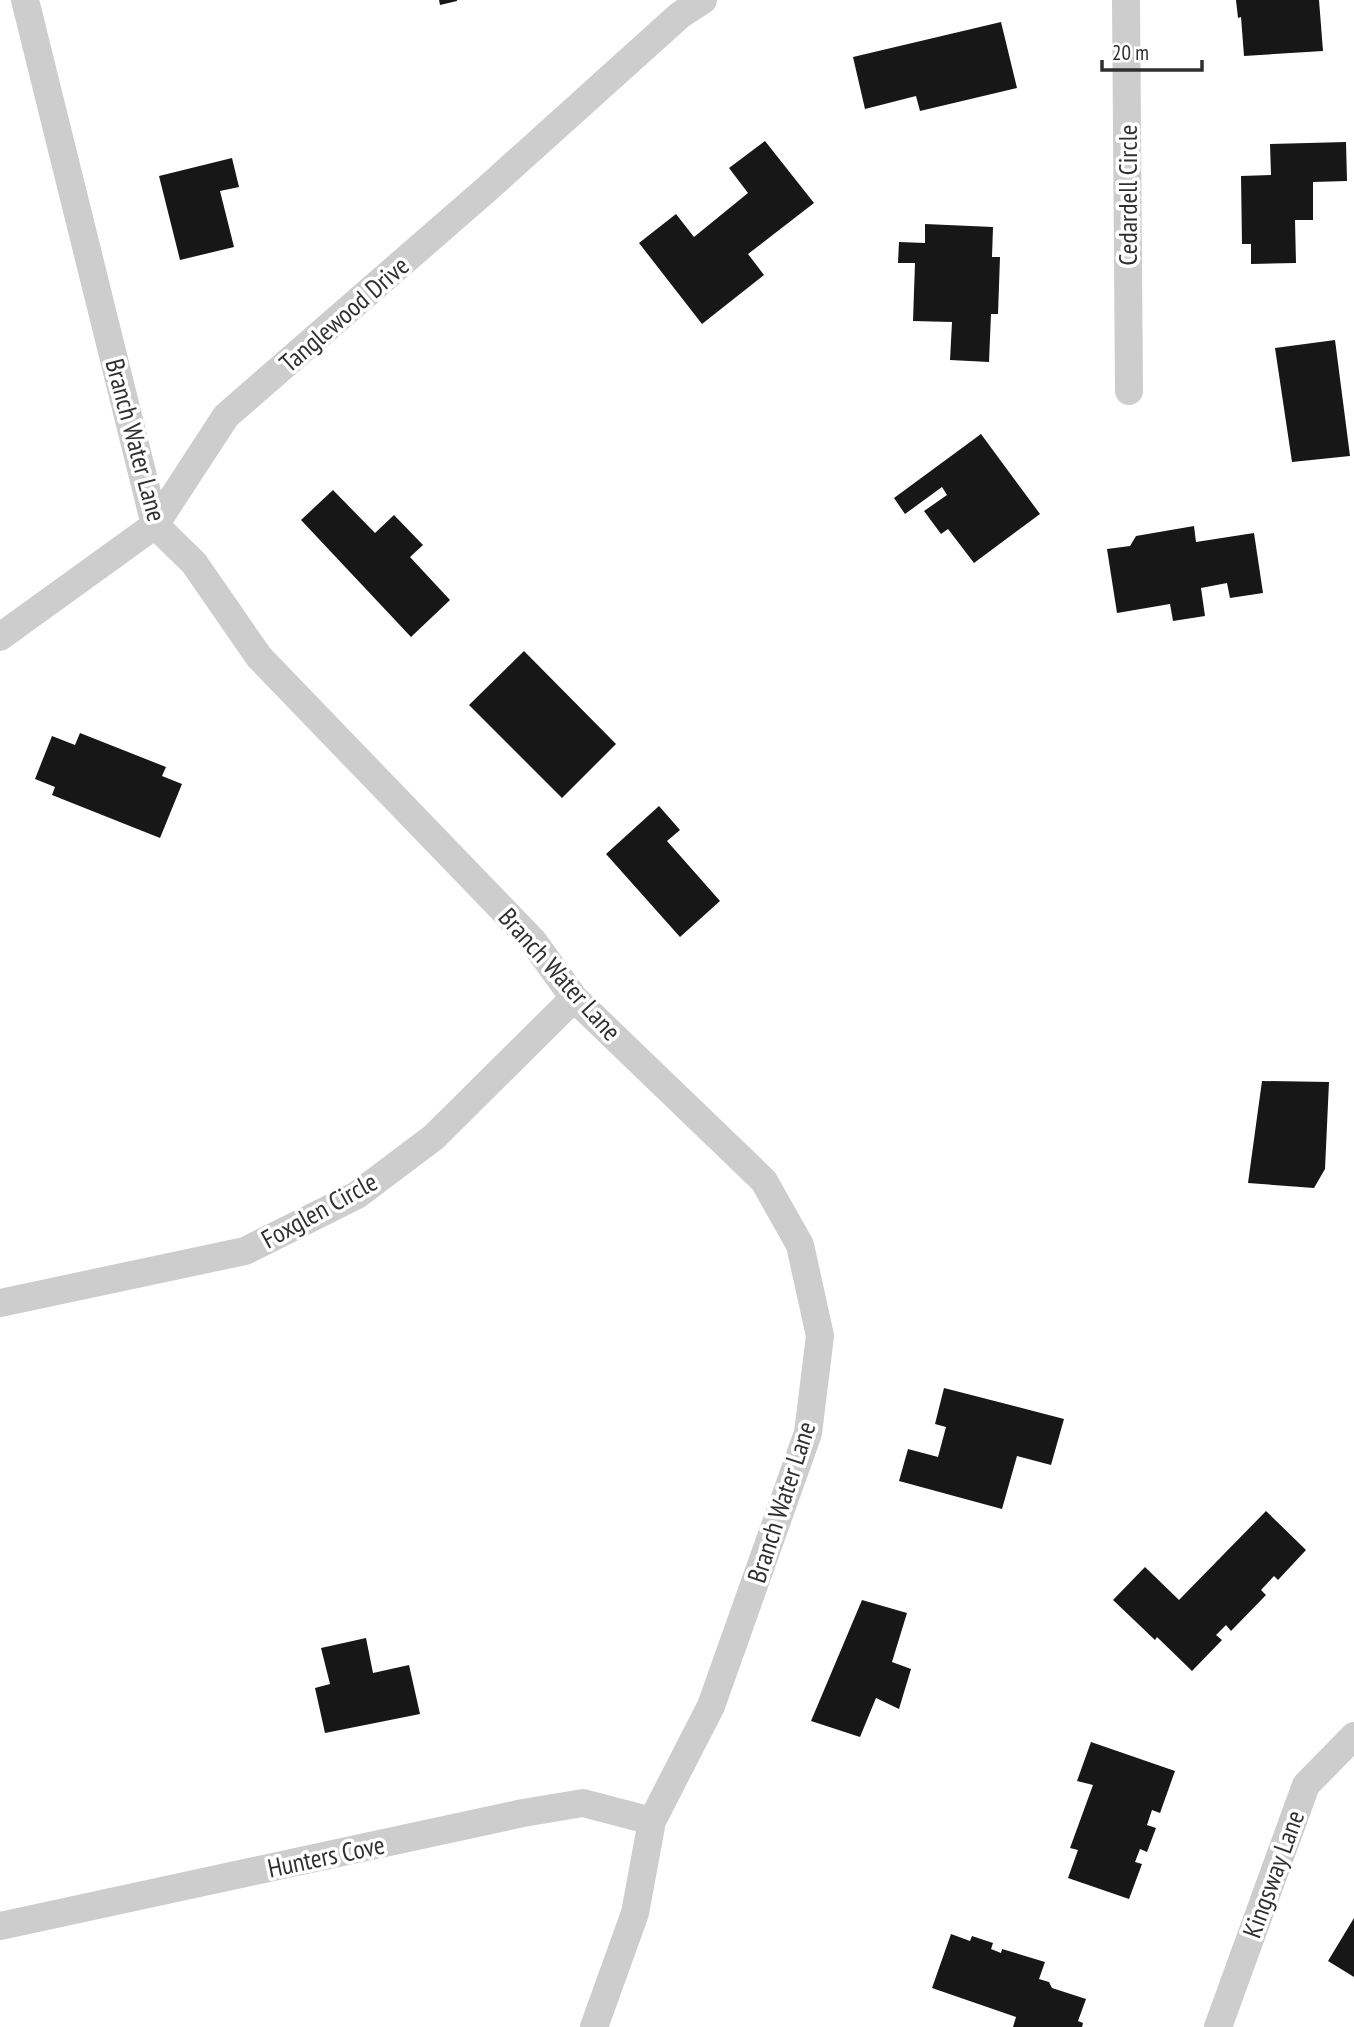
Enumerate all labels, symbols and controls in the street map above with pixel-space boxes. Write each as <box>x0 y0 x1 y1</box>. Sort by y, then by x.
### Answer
scale bar <box>1102 28 1202 72</box>
text: 20 m <box>1112 39 1149 66</box>
street label: Cedardell Circle <box>1111 124 1144 266</box>
street label: Tanglewood Drive <box>273 249 415 379</box>
street label: Branch Water Lane <box>98 355 174 525</box>
street label: Branch Water Lane <box>492 901 628 1047</box>
street label: Foxglen Circle <box>255 1165 383 1255</box>
street label: Branch Water Lane <box>739 1417 823 1587</box>
street label: Kingsway Lane <box>1235 1806 1311 1942</box>
street label: Hunters Cove <box>265 1828 387 1884</box>

